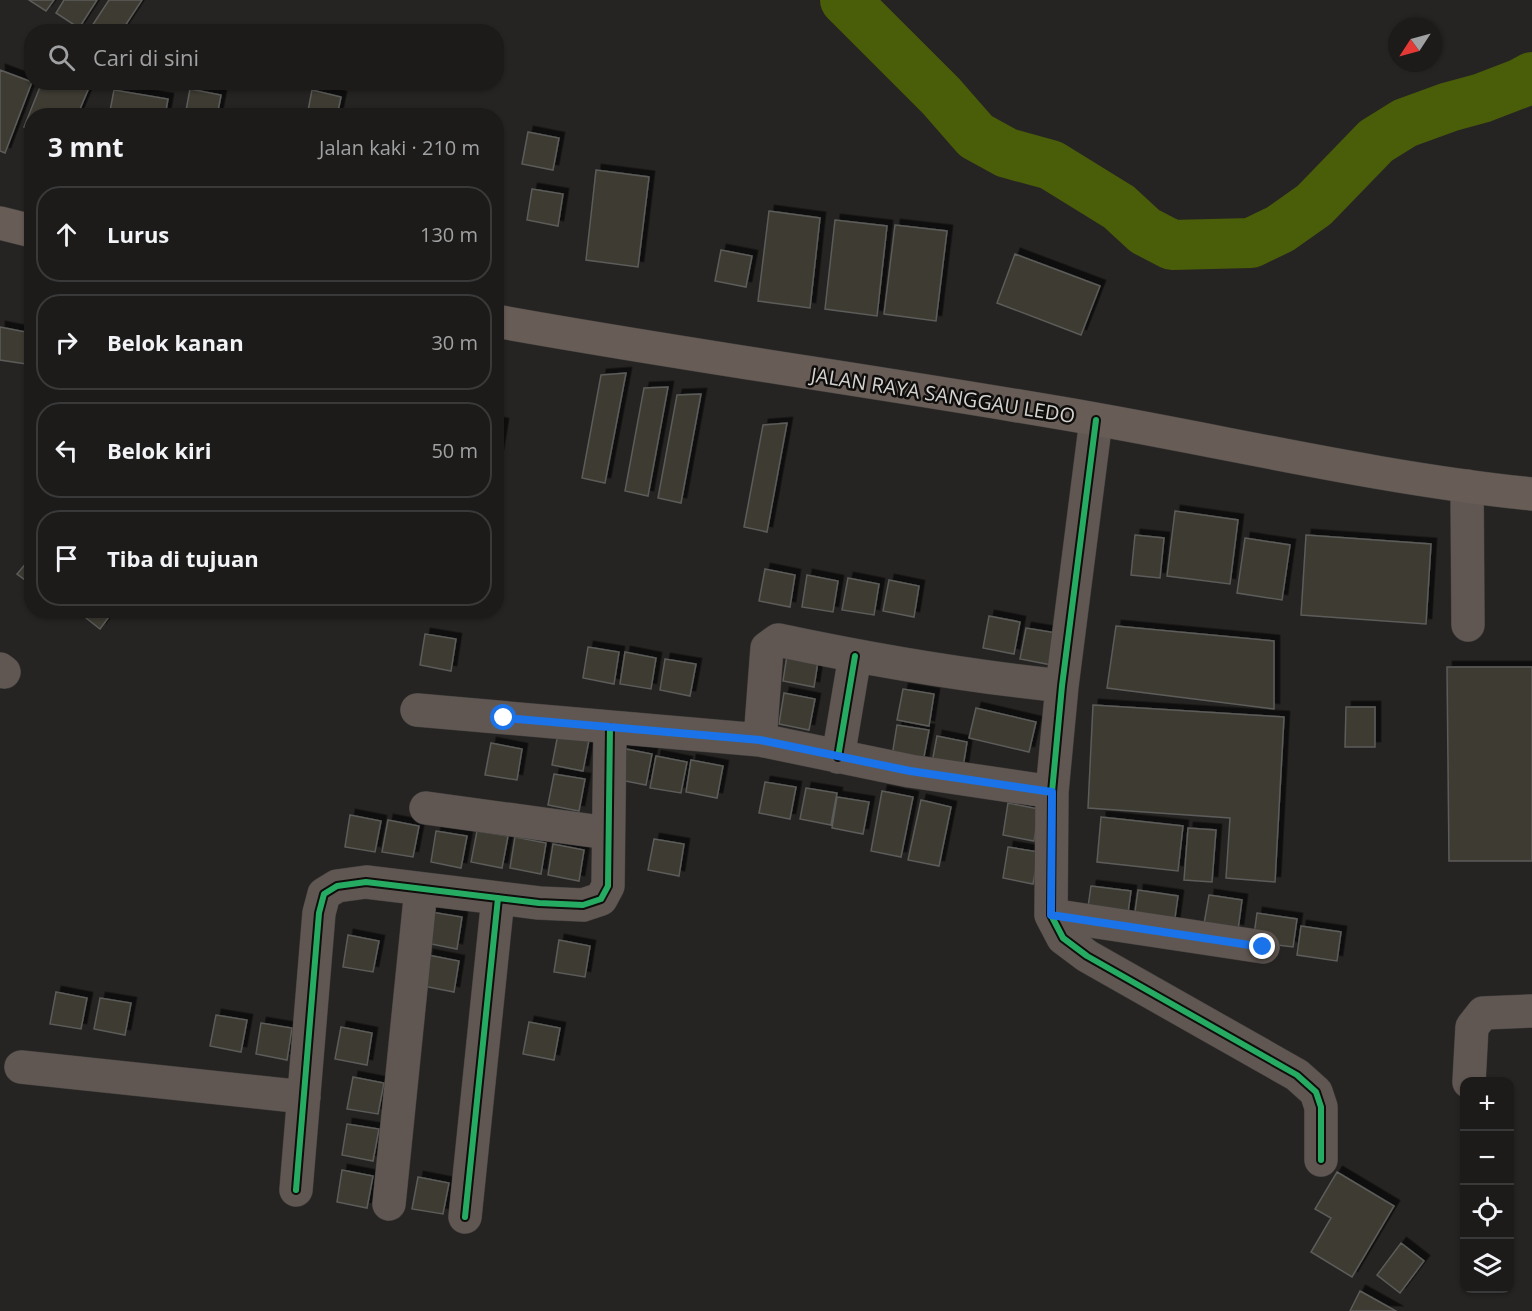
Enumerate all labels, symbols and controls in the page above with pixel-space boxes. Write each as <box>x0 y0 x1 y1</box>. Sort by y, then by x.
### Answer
north arrow <box>1388 18 1442 72</box>
search box <box>24 24 504 90</box>
icon: search <box>45 41 78 74</box>
text: Cari di sini <box>93 42 199 72</box>
text: 3 mnt <box>48 129 124 165</box>
text: Jalan kaki · 210 m <box>319 134 480 161</box>
icon: ahead <box>50 218 83 251</box>
text: Lurus <box>107 219 169 249</box>
text: 130 m <box>420 221 478 248</box>
icon: right <box>50 326 83 359</box>
text: Belok kanan <box>107 327 244 357</box>
text: 30 m <box>431 329 478 356</box>
street label: JALAN RAYA SANGGAU LEDO <box>807 360 1077 429</box>
icon: left <box>50 434 83 467</box>
text: Belok kiri <box>107 435 212 465</box>
text: 50 m <box>431 437 478 464</box>
icon: arrive <box>50 542 83 575</box>
text: Tiba di tujuan <box>107 543 259 573</box>
route start <box>490 704 516 730</box>
route end <box>1249 933 1275 959</box>
map controls <box>1460 1077 1514 1293</box>
button: + <box>1460 1077 1514 1131</box>
button: − <box>1460 1131 1514 1185</box>
button: locate <box>1460 1185 1514 1239</box>
button: layers <box>1460 1239 1514 1293</box>

